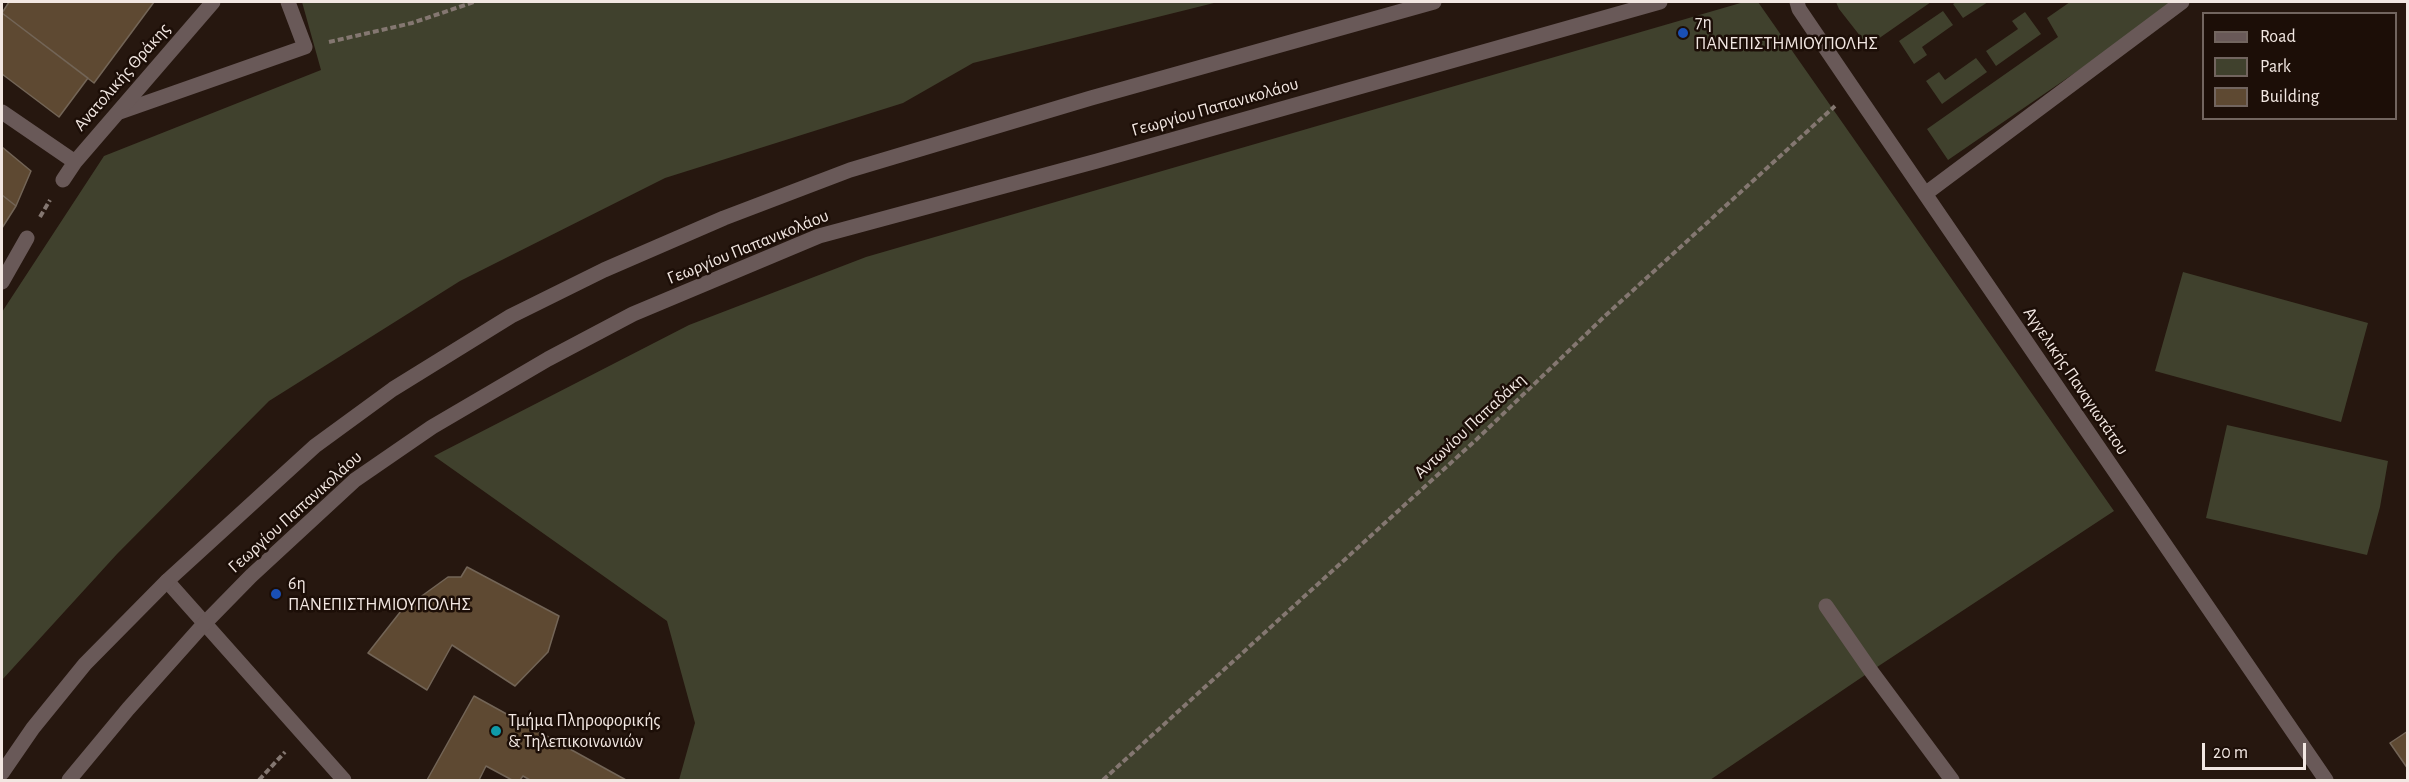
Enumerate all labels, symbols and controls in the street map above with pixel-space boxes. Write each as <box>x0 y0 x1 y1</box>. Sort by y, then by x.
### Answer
place label: 7η ΠΑΝΕΠΙΣΤΗΜΙΟΥΠΟΛΗΣ <box>1695 12 1878 54</box>
legend <box>2202 12 2397 120</box>
street label: Ανατολικής Θράκης <box>69 19 175 135</box>
marker: 7η ΠΑΝΕΠΙΣΤΗΜΙΟΥΠΟΛΗΣ <box>1676 26 1690 40</box>
text: Road <box>2260 28 2296 46</box>
text: Park <box>2260 58 2291 76</box>
street label: Γεωργίου Παπανικολάου <box>1129 73 1301 141</box>
text: Building <box>2260 88 2319 106</box>
street label: Γεωργίου Παπανικολάου <box>664 205 832 289</box>
street label: Αγγελικής Παναγιωτάτου <box>2019 303 2133 459</box>
street label: Αντωνίου Παπαδάκη <box>1410 369 1530 483</box>
street label: Γεωργίου Παπανικολάου <box>224 446 366 578</box>
place label: 6η ΠΑΝΕΠΙΣΤΗΜΙΟΥΠΟΛΗΣ <box>288 573 471 616</box>
marker: 6η ΠΑΝΕΠΙΣΤΗΜΙΟΥΠΟΛΗΣ <box>269 587 283 601</box>
place label: Τμήμα Πληροφορικής & Τηλεπικοινωνιών <box>508 710 660 752</box>
marker: Τμήμα Πληροφορικής & Τηλεπικοινωνιών <box>489 724 503 738</box>
scale bar <box>2205 731 2308 769</box>
text: 20 m <box>2213 744 2248 762</box>

